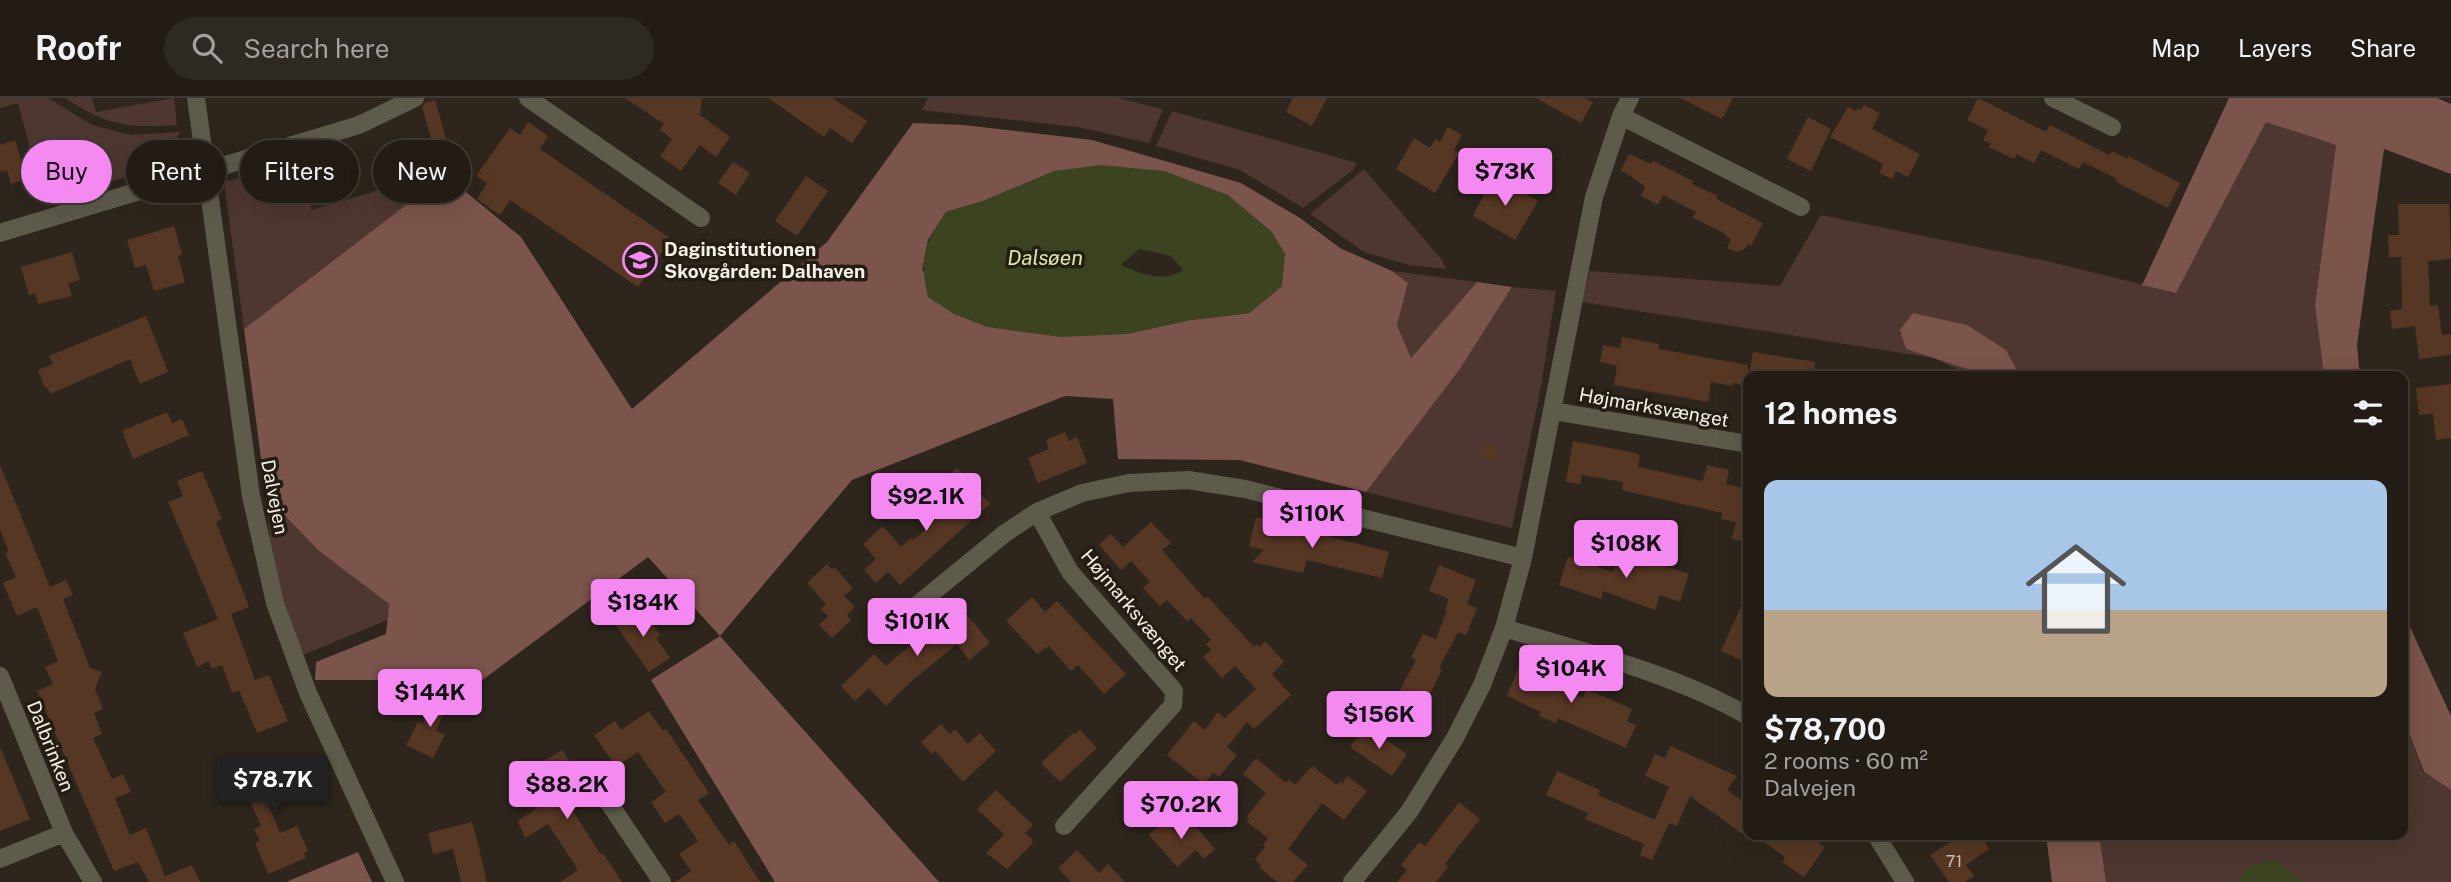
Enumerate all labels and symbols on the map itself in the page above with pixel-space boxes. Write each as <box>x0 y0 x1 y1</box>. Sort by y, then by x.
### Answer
pin: $73K <box>1464 148 1546 208</box>
place label: Daginstitutionen Skovgården: Dalhaven <box>664 238 865 282</box>
school or university icon: Daginstitutionen Skovgården: Dalhaven <box>621 241 659 279</box>
water label: Dalsøen <box>1007 245 1083 270</box>
street label: Højmarksvænget <box>1577 383 1731 431</box>
street label: Dalvejen <box>257 458 293 536</box>
pin: $92.1K <box>869 474 983 533</box>
pin: $110K <box>1263 490 1361 550</box>
pin: $108K <box>1577 520 1675 580</box>
street label: Højmarksvænget <box>1077 545 1191 675</box>
pin: $184K <box>594 580 692 639</box>
pin: $101K <box>868 598 966 658</box>
pin: $104K <box>1522 646 1620 705</box>
pin: $144K <box>381 670 479 729</box>
pin: $156K <box>1330 692 1428 751</box>
street label: Dalbrinken <box>23 697 79 795</box>
pin: $78.7K <box>216 756 330 816</box>
pin: $88.2K <box>510 762 624 821</box>
pin: $70.2K <box>1124 782 1238 841</box>
house number: 71 <box>1946 852 1962 871</box>

